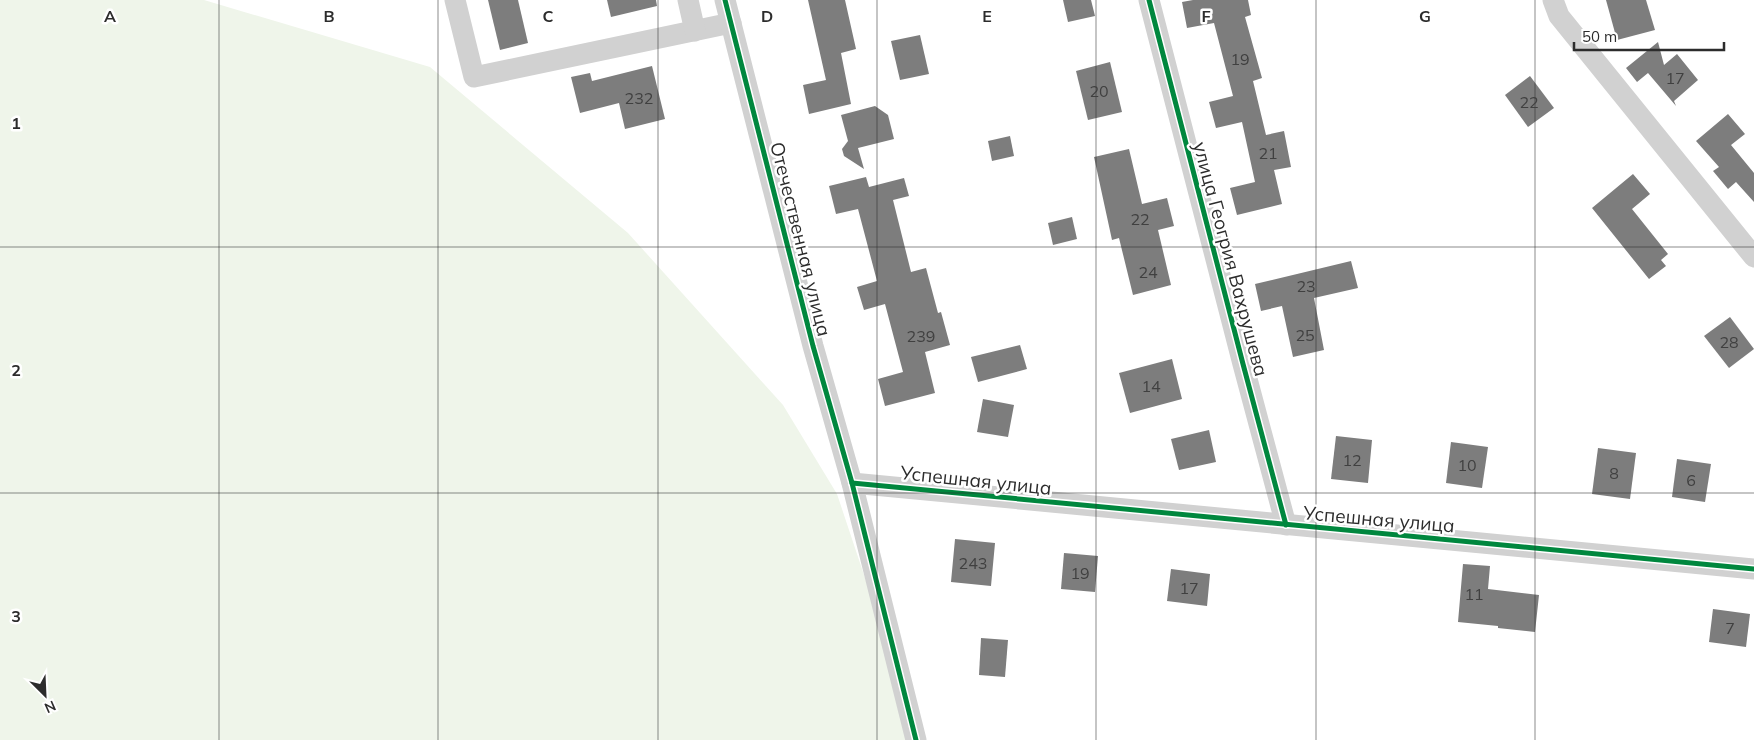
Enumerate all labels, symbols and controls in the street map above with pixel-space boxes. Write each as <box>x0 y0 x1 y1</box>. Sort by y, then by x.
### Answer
text: A <box>104 6 116 26</box>
text: B <box>323 6 335 26</box>
text: C <box>543 6 554 26</box>
text: D <box>761 6 773 26</box>
text: E <box>982 6 992 26</box>
text: F <box>1201 6 1211 26</box>
text: G <box>1419 6 1431 26</box>
scale bar <box>1574 20 1724 52</box>
text: 50 m <box>1582 27 1617 46</box>
house number: 19 <box>1230 49 1250 69</box>
house number: 17 <box>1665 68 1685 88</box>
house number: 20 <box>1089 81 1109 101</box>
house number: 232 <box>625 88 653 108</box>
house number: 22 <box>1519 92 1539 112</box>
text: 1 <box>11 113 21 133</box>
street label: Отечественная улица <box>765 139 837 339</box>
street label: улица Геогрия Вахрушева <box>1188 139 1274 379</box>
house number: 21 <box>1258 143 1278 163</box>
house number: 22 <box>1130 209 1150 229</box>
house number: 24 <box>1138 262 1158 282</box>
house number: 23 <box>1296 276 1316 296</box>
house number: 25 <box>1295 325 1315 345</box>
house number: 239 <box>907 326 935 346</box>
house number: 28 <box>1719 332 1739 352</box>
text: 2 <box>11 360 21 380</box>
house number: 14 <box>1141 376 1161 396</box>
house number: 12 <box>1342 450 1362 470</box>
house number: 10 <box>1457 455 1477 475</box>
street label: Успешная улица <box>898 460 1053 500</box>
house number: 8 <box>1609 463 1619 483</box>
house number: 6 <box>1686 470 1696 490</box>
street label: Успешная улица <box>1301 500 1456 538</box>
house number: 243 <box>959 553 987 573</box>
house number: 19 <box>1070 563 1090 583</box>
house number: 17 <box>1179 578 1199 598</box>
house number: 11 <box>1464 584 1484 604</box>
text: 3 <box>11 606 21 626</box>
house number: 7 <box>1725 618 1735 638</box>
north arrow <box>20 670 70 720</box>
text: N <box>42 697 59 717</box>

